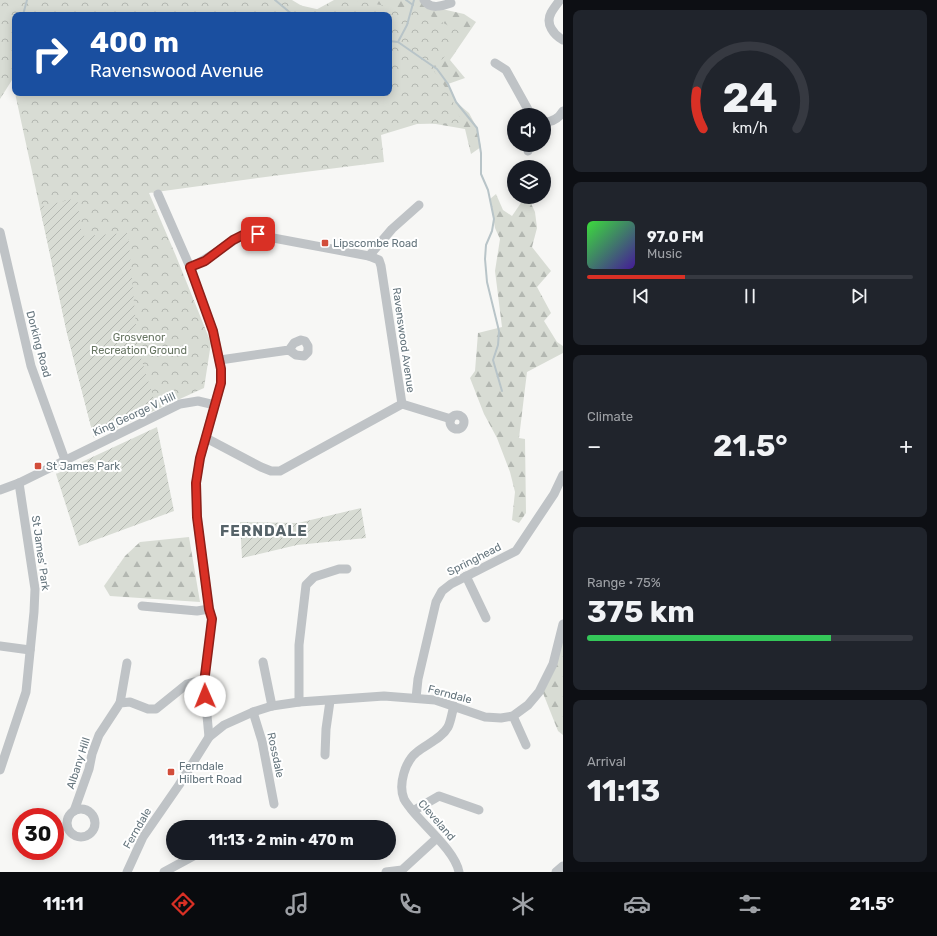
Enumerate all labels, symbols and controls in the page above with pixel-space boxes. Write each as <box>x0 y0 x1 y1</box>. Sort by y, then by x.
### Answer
text: 400 m <box>90 26 179 59</box>
icon: right <box>24 28 76 80</box>
text: Ravenswood Avenue <box>90 60 264 82</box>
text: 24 <box>722 73 778 122</box>
map controls <box>507 108 551 204</box>
button: sound <box>507 108 551 152</box>
text: km/h <box>732 120 768 137</box>
button: layers <box>507 160 551 204</box>
pin <box>241 217 275 251</box>
icon: arrive <box>247 223 269 245</box>
text: 97.0 FM <box>647 228 704 246</box>
place label: Lipscombe Road <box>333 237 418 250</box>
marker: Lipscombe Road <box>320 238 330 248</box>
text: Music <box>647 246 682 261</box>
icon: previous <box>630 285 652 307</box>
icon: pause <box>739 285 761 307</box>
icon: next <box>848 285 870 307</box>
street label: Ravenswood Avenue <box>390 287 417 394</box>
street label: Dorking Road <box>23 309 54 379</box>
park label: Grosvenor Recreation Ground <box>91 331 187 357</box>
street label: King George V Hill <box>91 390 178 439</box>
text: Climate <box>587 409 633 424</box>
text: 21.5° <box>713 428 788 464</box>
text: − <box>587 433 601 460</box>
text: + <box>899 433 913 460</box>
place label: St James Park <box>46 460 120 473</box>
marker: St James Park <box>33 461 43 471</box>
street label: St James' Park <box>29 514 52 592</box>
district label: FERNDALE <box>220 522 308 540</box>
street label: Springhead <box>445 540 503 579</box>
text: Range · 75% <box>587 575 661 590</box>
text: 375 km <box>587 594 695 630</box>
position arrow <box>184 675 226 717</box>
street label: Ferndale <box>427 682 473 707</box>
street label: Rossdale <box>264 731 287 779</box>
street label: Albany Hill <box>64 736 93 791</box>
text: Arrival <box>587 754 626 769</box>
place label: Ferndale Hilbert Road <box>179 760 242 786</box>
marker: Ferndale Hilbert Road <box>166 767 176 777</box>
text: 11:13 <box>587 773 660 809</box>
street label: Cleveland <box>415 797 458 843</box>
street label: Ferndale <box>121 806 154 851</box>
speed limit sign: 30 <box>12 808 64 860</box>
text: 11:13 · 2 min · 470 m <box>208 831 354 849</box>
icon: directions <box>169 890 197 918</box>
icon: music <box>283 890 311 918</box>
icon: phone <box>396 890 424 918</box>
icon: climate <box>509 890 537 918</box>
icon: car <box>623 890 651 918</box>
icon: filters <box>736 890 764 918</box>
text: 11:11 <box>43 893 84 915</box>
text: 21.5° <box>849 893 894 915</box>

